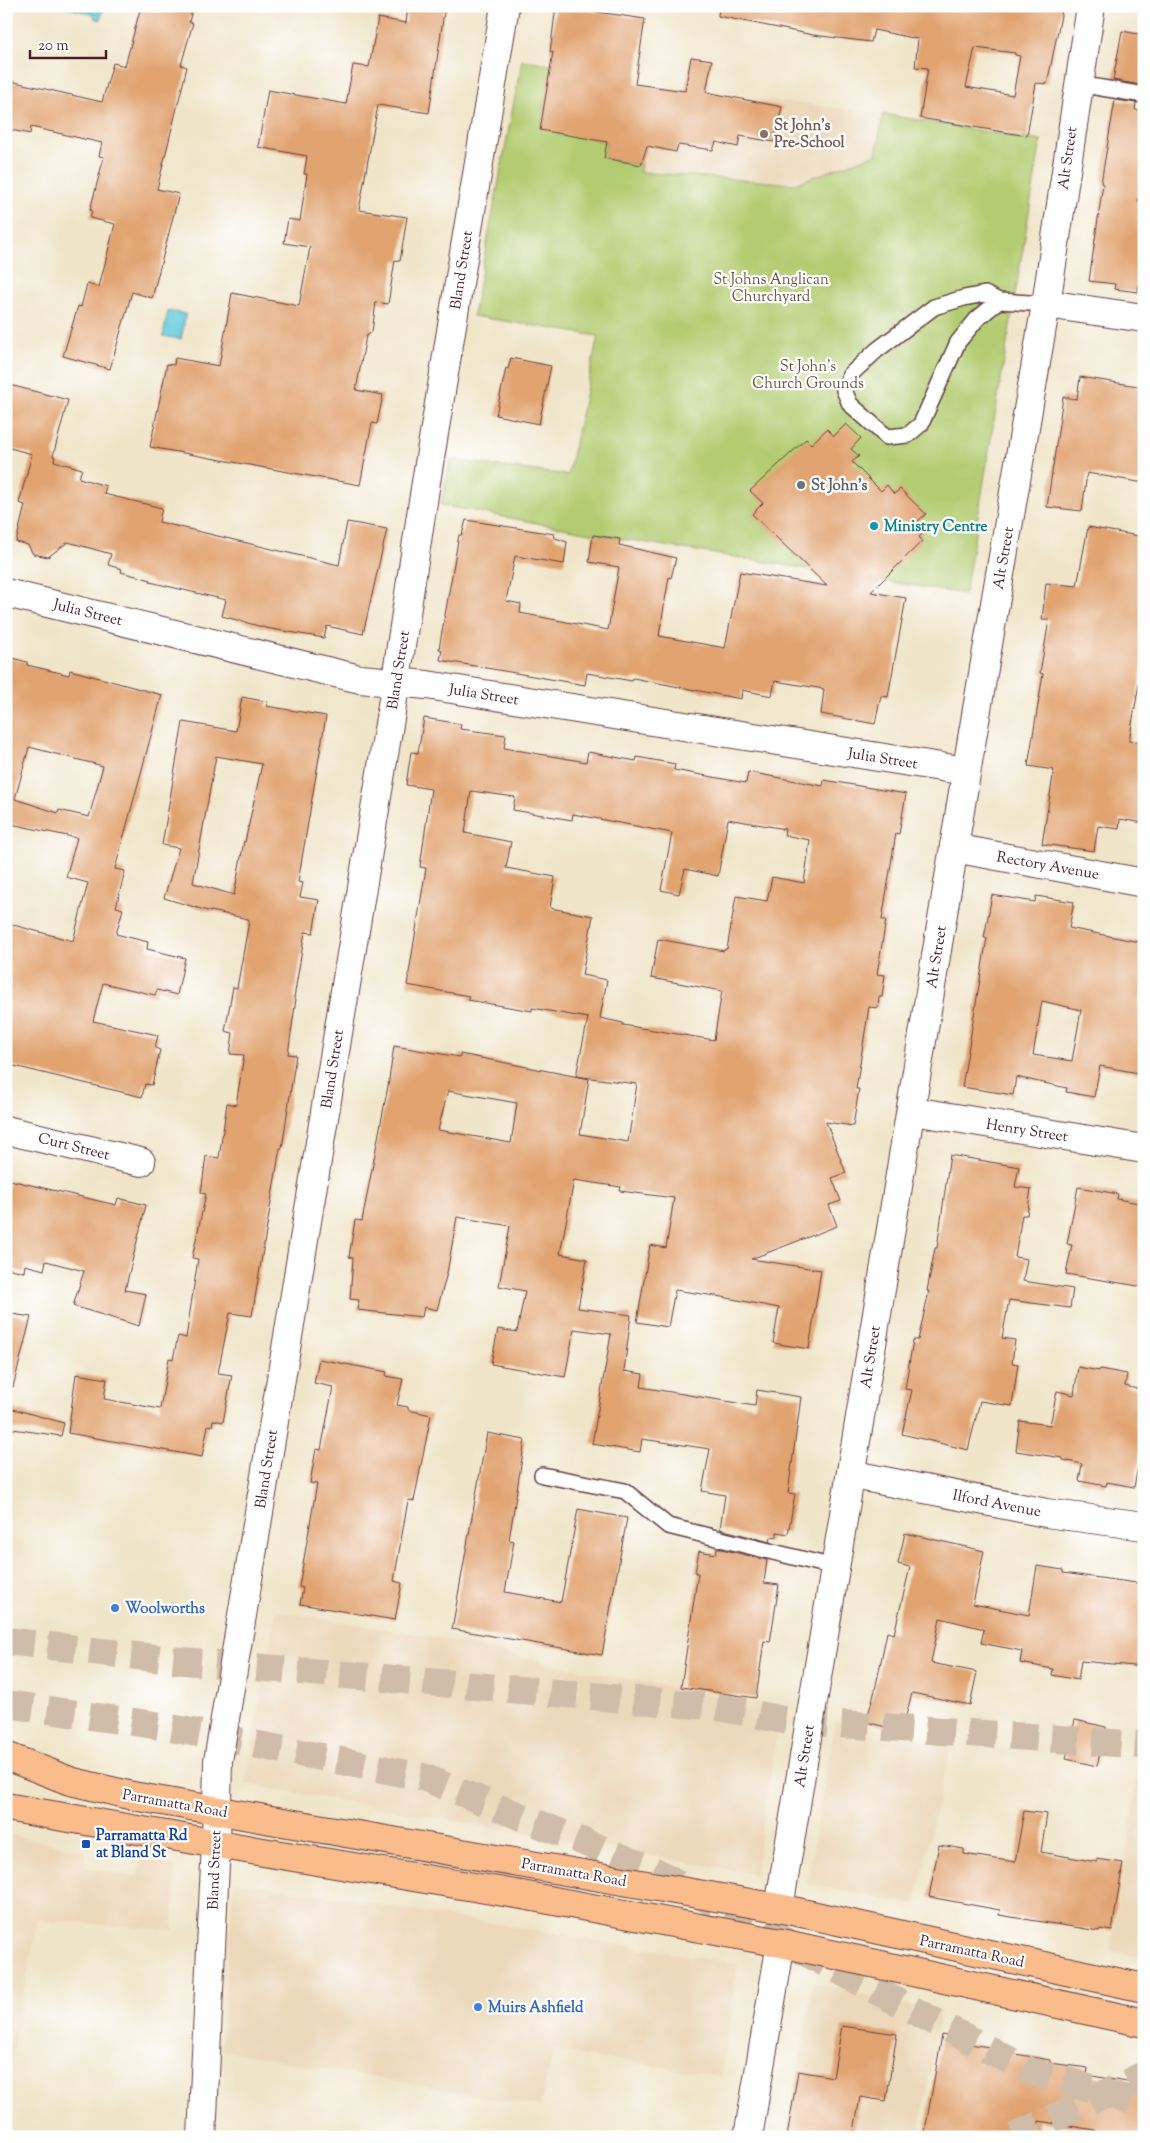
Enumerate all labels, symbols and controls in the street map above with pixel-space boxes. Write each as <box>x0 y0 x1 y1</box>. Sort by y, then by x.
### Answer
scale bar <box>30 28 106 60</box>
text: 20 m <box>38 36 69 57</box>
place label: St John's Pre-School <box>774 116 846 154</box>
street label: Alt Street <box>1054 125 1083 191</box>
marker: St John's Pre-School <box>758 128 770 140</box>
street label: Bland Street <box>446 229 479 311</box>
park label: St Johns Anglican Churchyard <box>713 270 829 308</box>
park label: St John's Church Grounds <box>752 357 864 395</box>
place label: St John's <box>811 476 867 497</box>
marker: St John's <box>795 479 807 491</box>
place label: Ministry Centre <box>884 517 988 538</box>
marker: Ministry Centre <box>868 520 880 532</box>
street label: Alt Street <box>989 525 1020 591</box>
street label: Julia Street <box>50 595 124 632</box>
street label: Bland Street <box>383 629 416 711</box>
street label: Julia Street <box>446 679 520 711</box>
street label: Julia Street <box>845 743 919 775</box>
street label: Rectory Avenue <box>995 847 1101 886</box>
street label: Alt Street <box>922 924 953 990</box>
street label: Bland Street <box>317 1028 350 1110</box>
street label: Henry Street <box>984 1115 1069 1148</box>
street label: Curt Street <box>36 1128 112 1166</box>
street label: Alt Street <box>856 1324 887 1390</box>
street label: Bland Street <box>251 1428 284 1510</box>
street label: Ilford Avenue <box>951 1486 1043 1523</box>
place label: Woolworths <box>125 1599 205 1620</box>
marker: Woolworths <box>109 1602 121 1614</box>
street label: Alt Street <box>790 1723 821 1789</box>
street label: Parramatta Road <box>121 1785 229 1824</box>
place label: Parramatta Rd at Bland St <box>96 1826 188 1864</box>
street label: Bland Street <box>204 1830 227 1910</box>
marker: Parramatta Rd at Bland St <box>80 1838 92 1850</box>
street label: Parramatta Road <box>520 1854 628 1893</box>
street label: Parramatta Road <box>917 1931 1026 1974</box>
place label: Muirs Ashfield <box>488 1998 584 2019</box>
marker: Muirs Ashfield <box>472 2001 484 2013</box>

